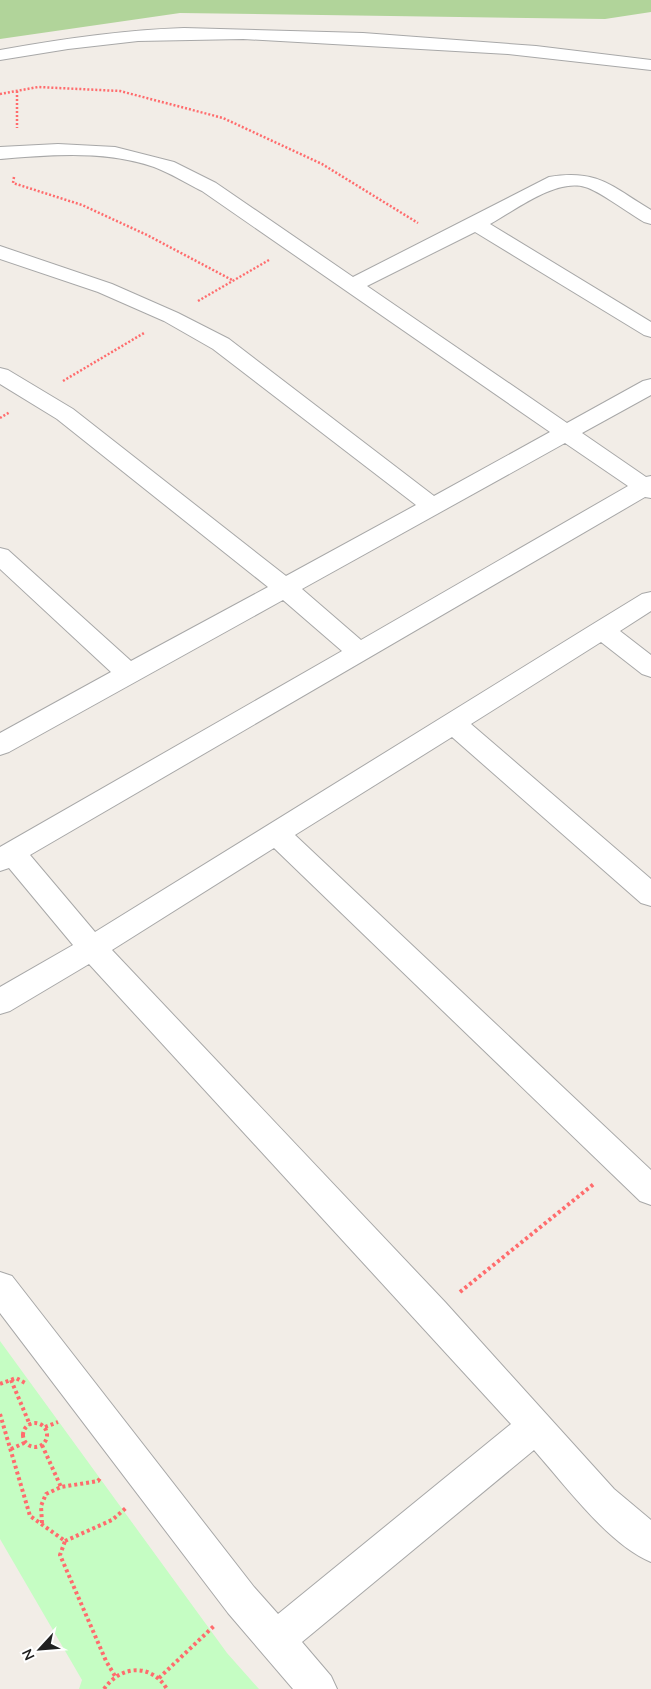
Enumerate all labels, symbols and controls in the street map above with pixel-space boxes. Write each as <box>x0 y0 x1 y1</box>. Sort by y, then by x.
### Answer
north arrow <box>15 1624 65 1674</box>
text: N <box>18 1646 39 1663</box>

